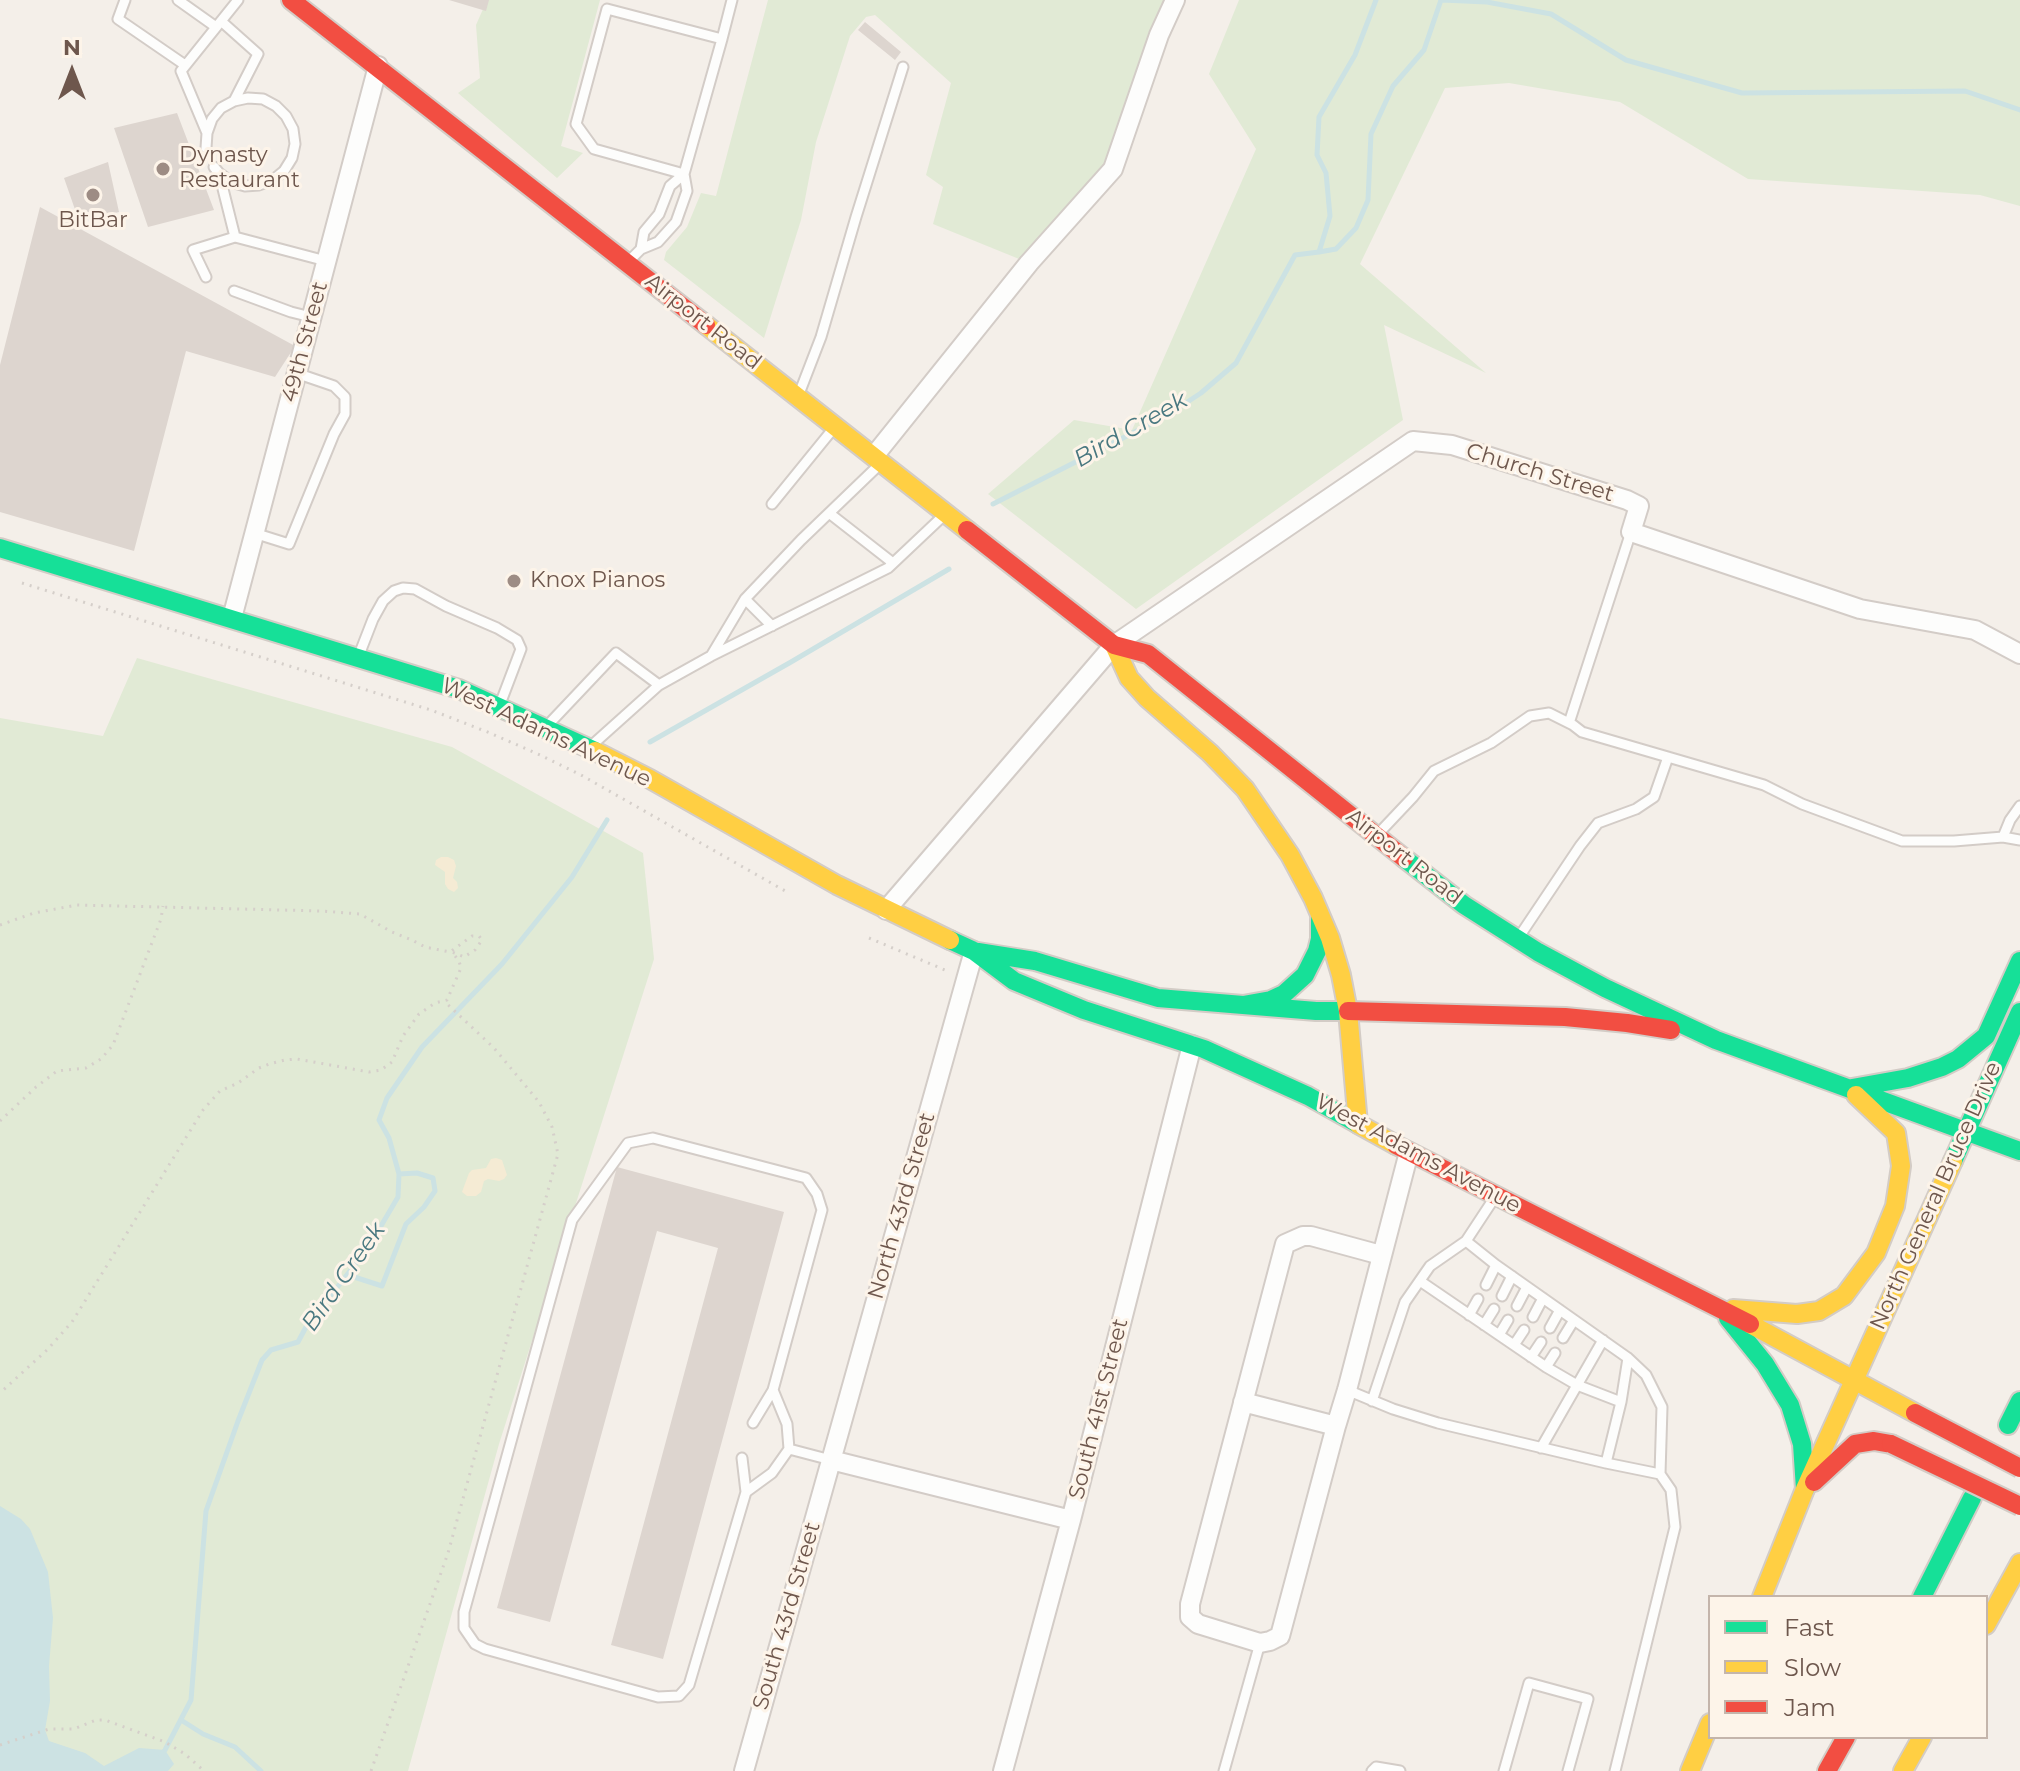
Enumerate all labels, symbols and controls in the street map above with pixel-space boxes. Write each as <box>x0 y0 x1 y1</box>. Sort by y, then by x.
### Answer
north arrow <box>32 32 112 112</box>
text: N <box>63 34 81 61</box>
place label: Dynasty Restaurant <box>179 143 300 194</box>
marker: Dynasty Restaurant <box>154 160 172 178</box>
marker: BitBar <box>84 186 102 204</box>
place label: BitBar <box>58 208 128 234</box>
street label: Airport Road <box>640 268 766 376</box>
street label: 49th Street <box>276 279 334 405</box>
water label: Bird Creek <box>1069 386 1193 474</box>
street label: Church Street <box>1463 438 1617 508</box>
place label: Knox Pianos <box>530 568 665 594</box>
marker: Knox Pianos <box>505 572 523 590</box>
street label: West Adams Avenue <box>437 673 655 793</box>
street label: Airport Road <box>1341 803 1467 911</box>
street label: North General Bruce Drive <box>1865 1058 2007 1334</box>
street label: West Adams Avenue <box>1311 1089 1525 1219</box>
street label: North 43rd Street <box>863 1110 941 1302</box>
water label: Bird Creek <box>296 1217 392 1337</box>
street label: South 41st Street <box>1064 1316 1134 1502</box>
street label: South 43rd Street <box>748 1519 826 1713</box>
legend <box>1708 1595 1988 1739</box>
text: Fast <box>1784 1613 1834 1642</box>
text: Slow <box>1784 1653 1841 1682</box>
text: Jam <box>1784 1693 1836 1722</box>

